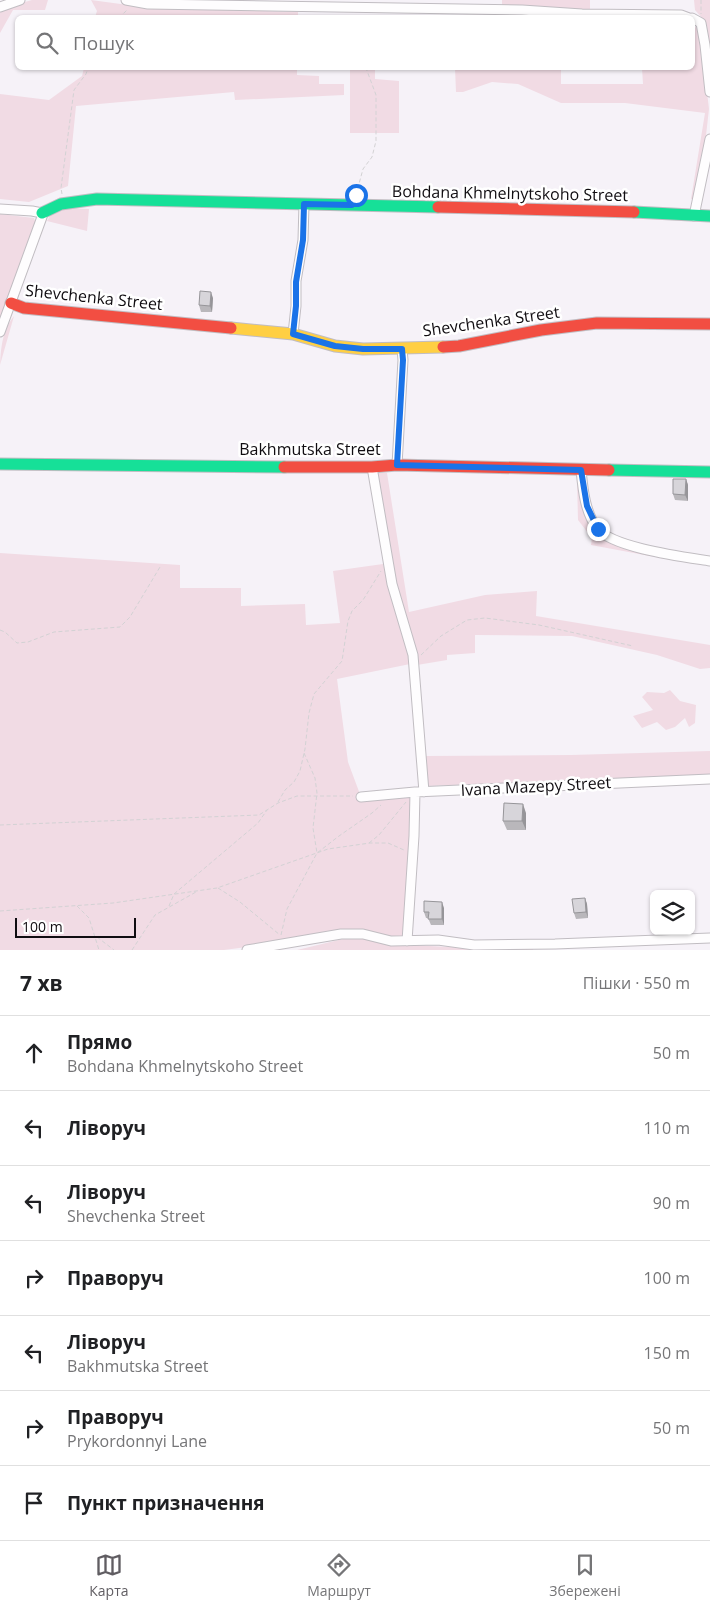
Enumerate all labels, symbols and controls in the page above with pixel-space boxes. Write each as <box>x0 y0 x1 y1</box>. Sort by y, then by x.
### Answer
search box <box>15 15 695 70</box>
icon: search <box>33 29 61 57</box>
text: Пошук <box>73 30 135 56</box>
street label: Bohdana Khmelnytskoho Street <box>392 180 629 206</box>
route start <box>345 184 368 207</box>
street label: Shevchenka Street <box>24 279 164 315</box>
street label: Shevchenka Street <box>421 300 561 341</box>
street label: Bakhmutska Street <box>239 438 381 460</box>
route end <box>587 518 610 541</box>
street label: Ivana Mazepy Street <box>460 771 612 801</box>
map controls <box>650 890 695 935</box>
button: layers <box>650 890 695 935</box>
scale bar <box>15 915 136 938</box>
text: 100 m <box>22 917 63 936</box>
text: 7 хв <box>20 969 63 997</box>
text: Пішки · 550 m <box>583 972 690 994</box>
text: Прямо <box>67 1029 132 1055</box>
icon: ahead <box>20 1039 48 1067</box>
text: 50 m <box>653 1042 690 1064</box>
text: Bohdana Khmelnytskoho Street <box>67 1055 303 1077</box>
icon: left <box>20 1114 48 1142</box>
text: Ліворуч <box>67 1115 146 1141</box>
text: 110 m <box>644 1117 690 1139</box>
text: Ліворуч <box>67 1179 146 1205</box>
icon: left <box>20 1189 48 1217</box>
text: 90 m <box>653 1192 690 1214</box>
text: Shevchenka Street <box>67 1205 205 1227</box>
icon: right <box>20 1264 48 1292</box>
text: Праворуч <box>67 1265 164 1291</box>
text: 100 m <box>644 1267 690 1289</box>
text: Ліворуч <box>67 1329 146 1355</box>
icon: left <box>20 1339 48 1367</box>
text: 150 m <box>644 1342 690 1364</box>
text: Bakhmutska Street <box>67 1355 209 1377</box>
text: Праворуч <box>67 1404 164 1430</box>
icon: right <box>20 1414 48 1442</box>
text: 50 m <box>653 1417 690 1439</box>
text: Prykordonnyi Lane <box>67 1430 207 1452</box>
icon: arrive <box>20 1489 48 1517</box>
text: Пункт призначення <box>67 1490 265 1516</box>
tab: Карта <box>89 1551 129 1600</box>
tab: Маршрут <box>307 1551 371 1600</box>
tab: Збережені <box>549 1551 621 1600</box>

